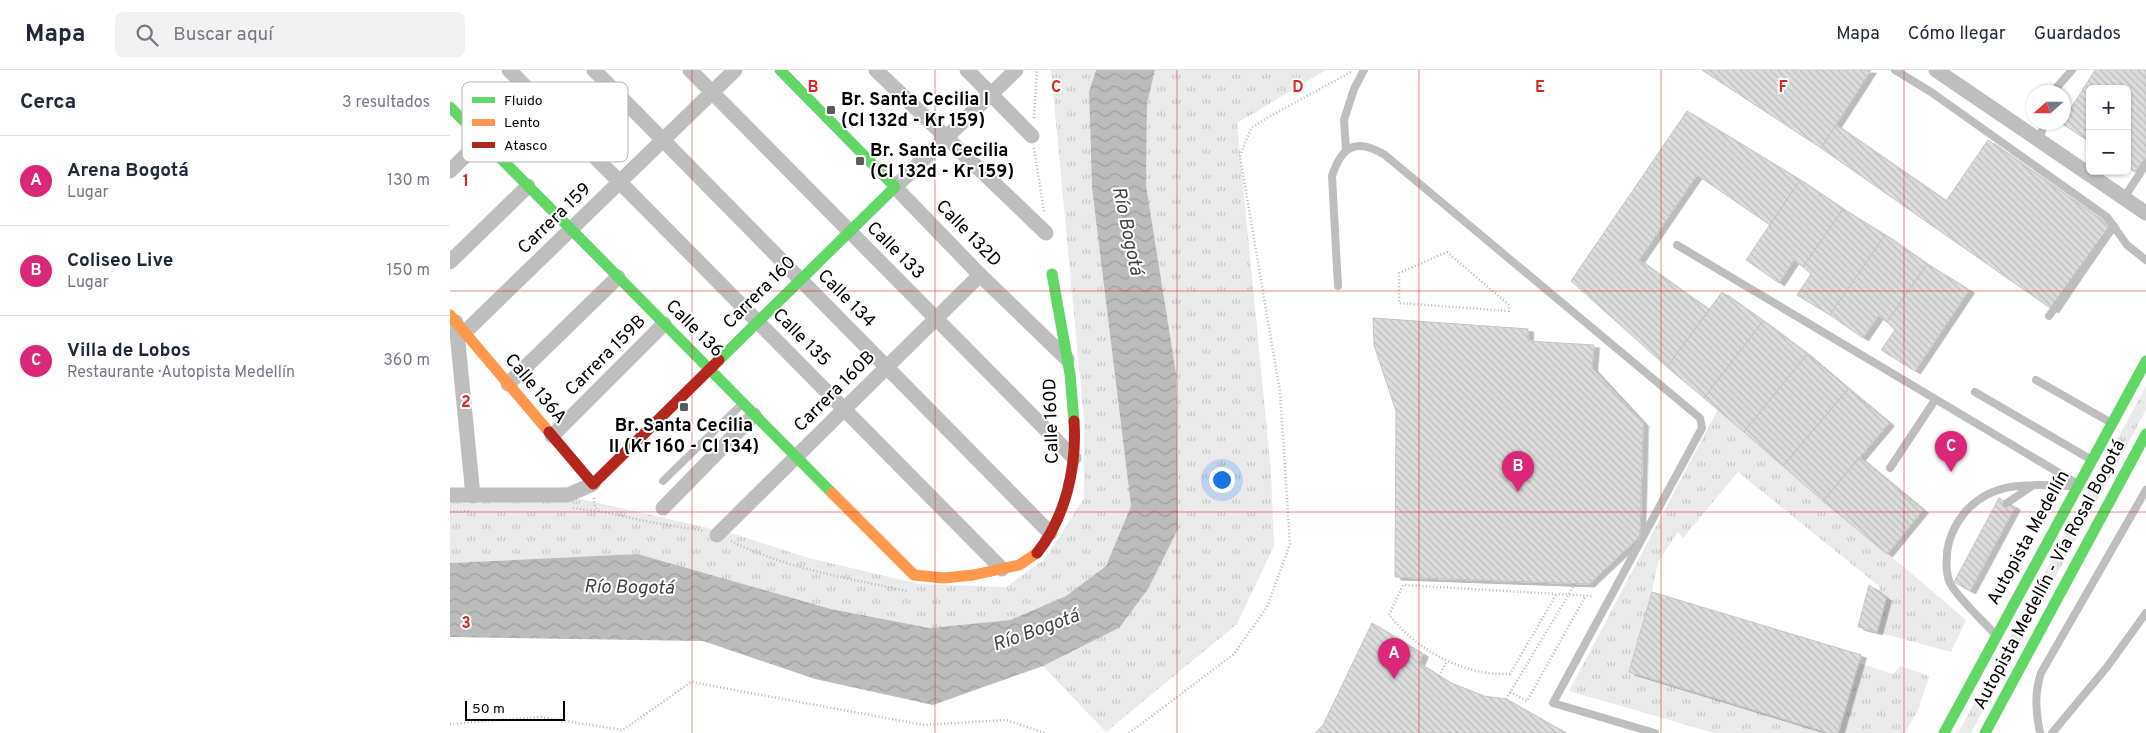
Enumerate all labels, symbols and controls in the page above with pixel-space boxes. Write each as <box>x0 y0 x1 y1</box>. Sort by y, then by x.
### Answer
search box <box>115 12 465 57</box>
text: Mapa <box>25 20 85 50</box>
icon: search <box>133 21 161 49</box>
text: Buscar aquí <box>173 23 273 47</box>
text: Mapa <box>1836 23 1880 46</box>
text: Cómo llegar <box>1908 23 2006 46</box>
text: Guardados <box>2034 23 2121 46</box>
text: B <box>807 78 819 98</box>
text: C <box>1051 78 1061 98</box>
text: D <box>1292 78 1304 98</box>
text: E <box>1535 78 1545 98</box>
text: F <box>1778 78 1788 98</box>
legend <box>462 82 628 162</box>
north arrow <box>2026 85 2071 130</box>
map controls <box>2086 85 2131 175</box>
button: + <box>2086 85 2131 130</box>
text: Cerca <box>20 89 76 116</box>
place label: Br. Santa Cecilia I (Cl 132d - Kr 159) <box>841 89 989 133</box>
text: 3 resultados <box>342 93 430 113</box>
text: Fluido <box>504 93 543 110</box>
marker: Br. Santa Cecilia I (Cl 132d - Kr 159) <box>825 104 837 116</box>
text: Lento <box>504 115 540 132</box>
button: − <box>2086 130 2131 175</box>
text: Atasco <box>504 138 547 155</box>
place label: Br. Santa Cecilia (Cl 132d - Kr 159) <box>870 140 1014 184</box>
marker: Br. Santa Cecilia (Cl 132d - Kr 159) <box>854 155 866 167</box>
text: Arena Bogotá <box>67 159 189 183</box>
text: A <box>30 171 42 191</box>
text: 130 m <box>387 171 430 191</box>
text: 1 <box>463 172 469 192</box>
street label: Carrera 159 <box>513 178 597 260</box>
text: Lugar <box>67 183 109 203</box>
water label: Río Bogotá <box>1106 184 1149 280</box>
street label: Calle 132D <box>930 195 1006 273</box>
street label: Calle 133 <box>861 217 929 285</box>
text: Coliseo Live <box>67 249 173 273</box>
street label: Carrera 160 <box>719 252 801 334</box>
text: B <box>30 261 42 281</box>
text: 150 m <box>387 261 430 281</box>
street label: Calle 134 <box>812 265 880 333</box>
text: Lugar <box>67 273 109 293</box>
street label: Calle 136 <box>660 295 728 363</box>
street label: Calle 135 <box>767 304 835 372</box>
street label: Carrera 159B <box>561 311 651 401</box>
text: Villa de Lobos <box>67 339 191 363</box>
street label: Carrera 160B <box>789 346 881 438</box>
street label: Calle 136A <box>499 349 571 429</box>
text: C <box>31 351 41 371</box>
text: 360 m <box>383 351 430 371</box>
text: Restaurante · Autopista Medellín <box>67 363 295 383</box>
street label: Calle 160D <box>1039 378 1065 464</box>
text: 2 <box>461 393 471 413</box>
marker: Br. Santa Cecilia II (Kr 160 - Cl 134) <box>678 401 690 413</box>
place label: Br. Santa Cecilia II (Kr 160 - Cl 134) <box>609 415 759 459</box>
pin: C <box>1935 431 1967 472</box>
street label: Autopista Medellín - Vía Rosal Bogotá <box>1969 436 2131 714</box>
pin: B <box>1502 451 1534 492</box>
your location <box>1209 467 1235 493</box>
street label: Autopista Medellín <box>1982 467 2076 609</box>
water label: Río Bogotá <box>584 575 676 601</box>
water label: Río Bogotá <box>990 604 1085 658</box>
text: 3 <box>461 614 471 634</box>
pin: A <box>1378 638 1410 679</box>
scale bar <box>465 698 565 721</box>
text: 50 m <box>472 701 505 718</box>

